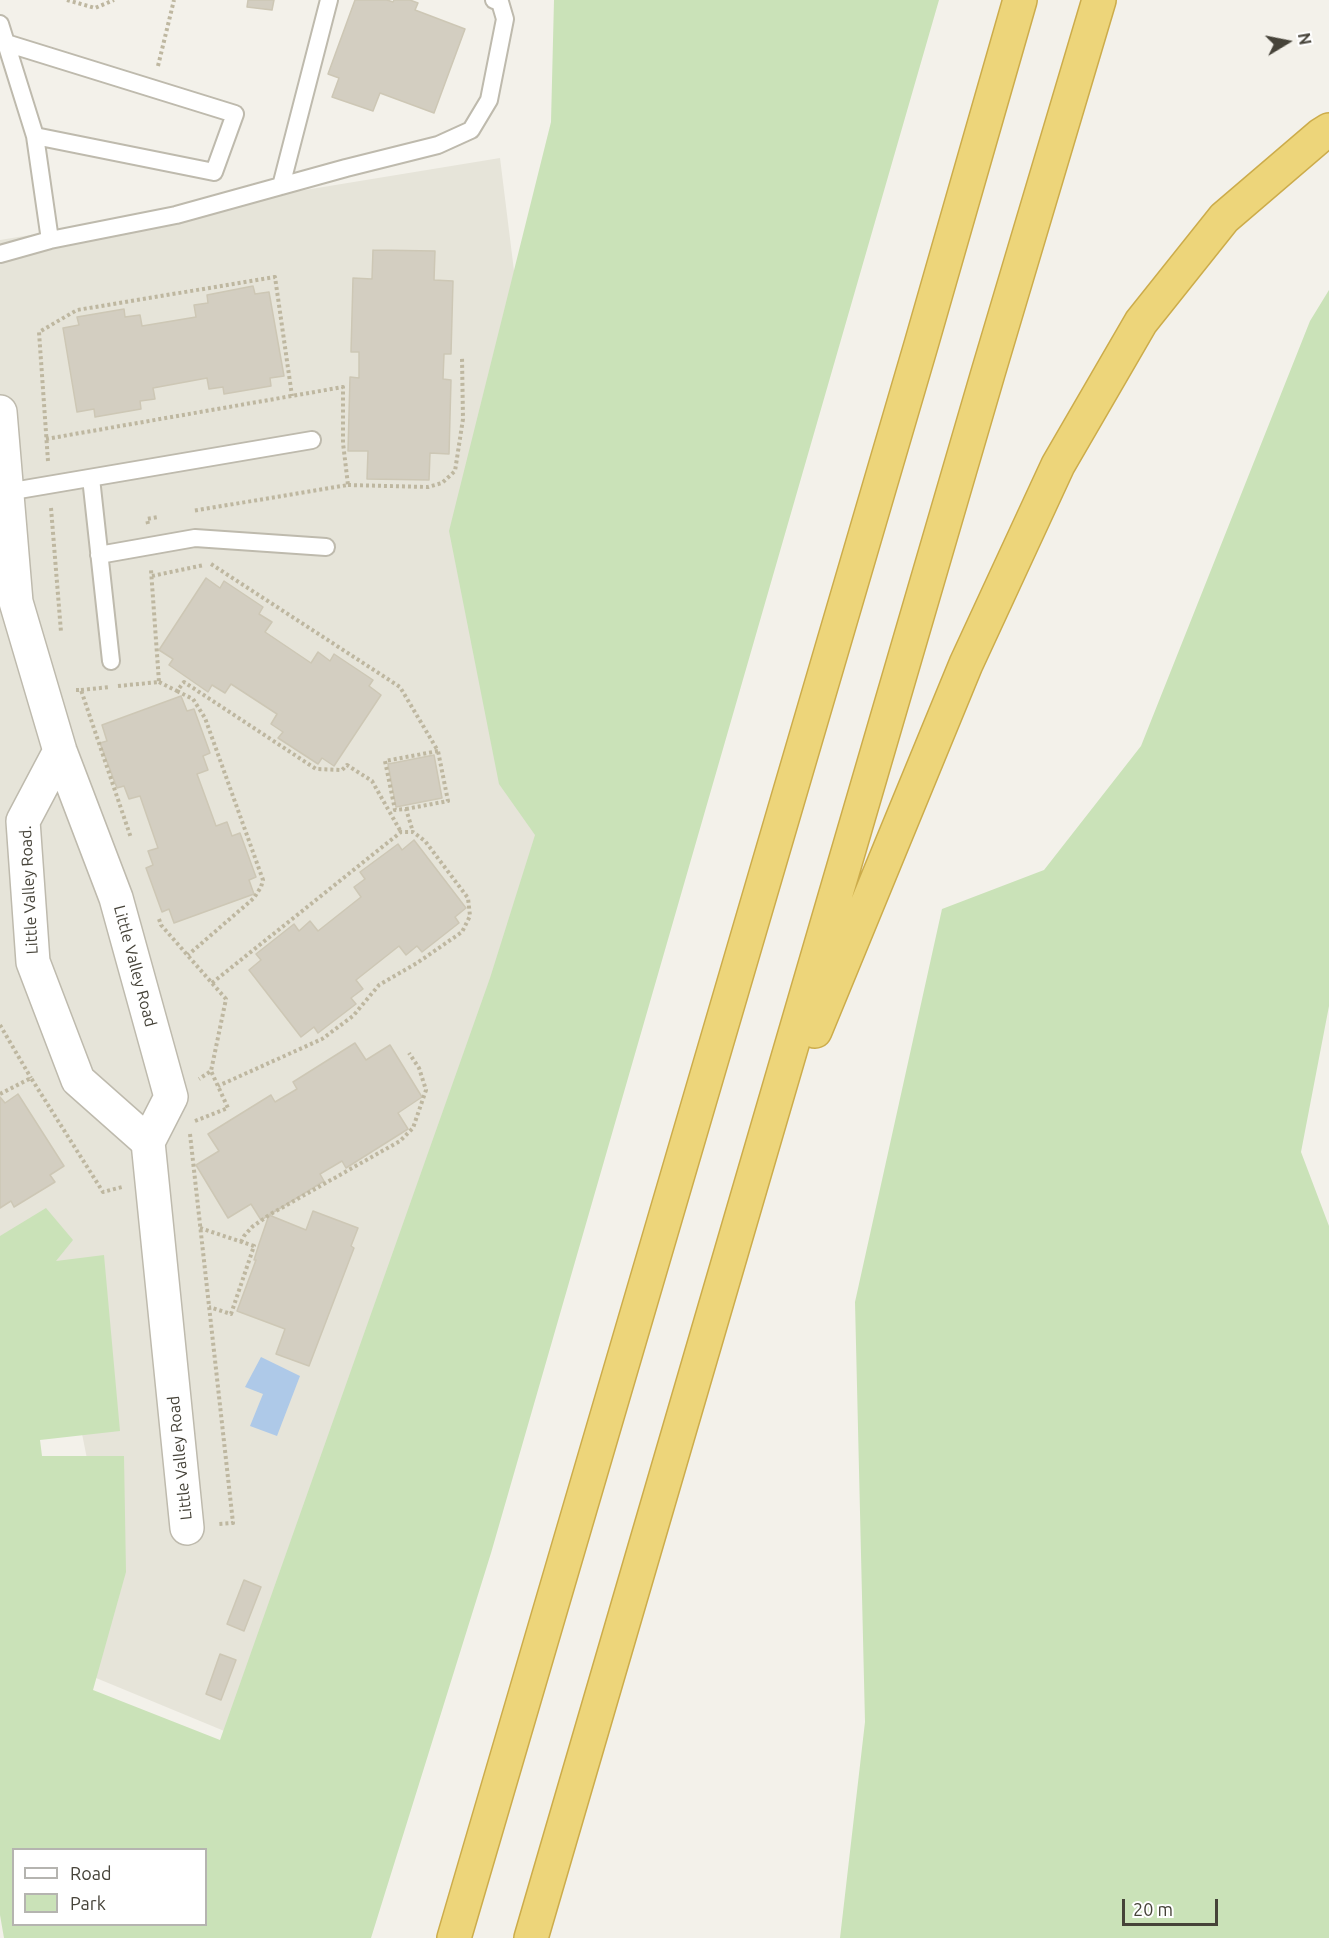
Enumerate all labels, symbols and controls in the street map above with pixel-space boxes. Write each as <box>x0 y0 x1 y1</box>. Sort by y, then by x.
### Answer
north arrow <box>1257 12 1317 72</box>
text: N <box>1295 31 1315 46</box>
street label: Little Valley Road. <box>16 825 42 955</box>
street label: Little Valley Road <box>110 903 160 1029</box>
street label: Little Valley Road <box>164 1395 196 1521</box>
legend <box>12 1848 207 1926</box>
text: Road <box>70 1863 112 1883</box>
scale bar <box>1125 1887 1221 1925</box>
text: Park <box>70 1893 106 1913</box>
text: 20 m <box>1133 1899 1173 1919</box>

